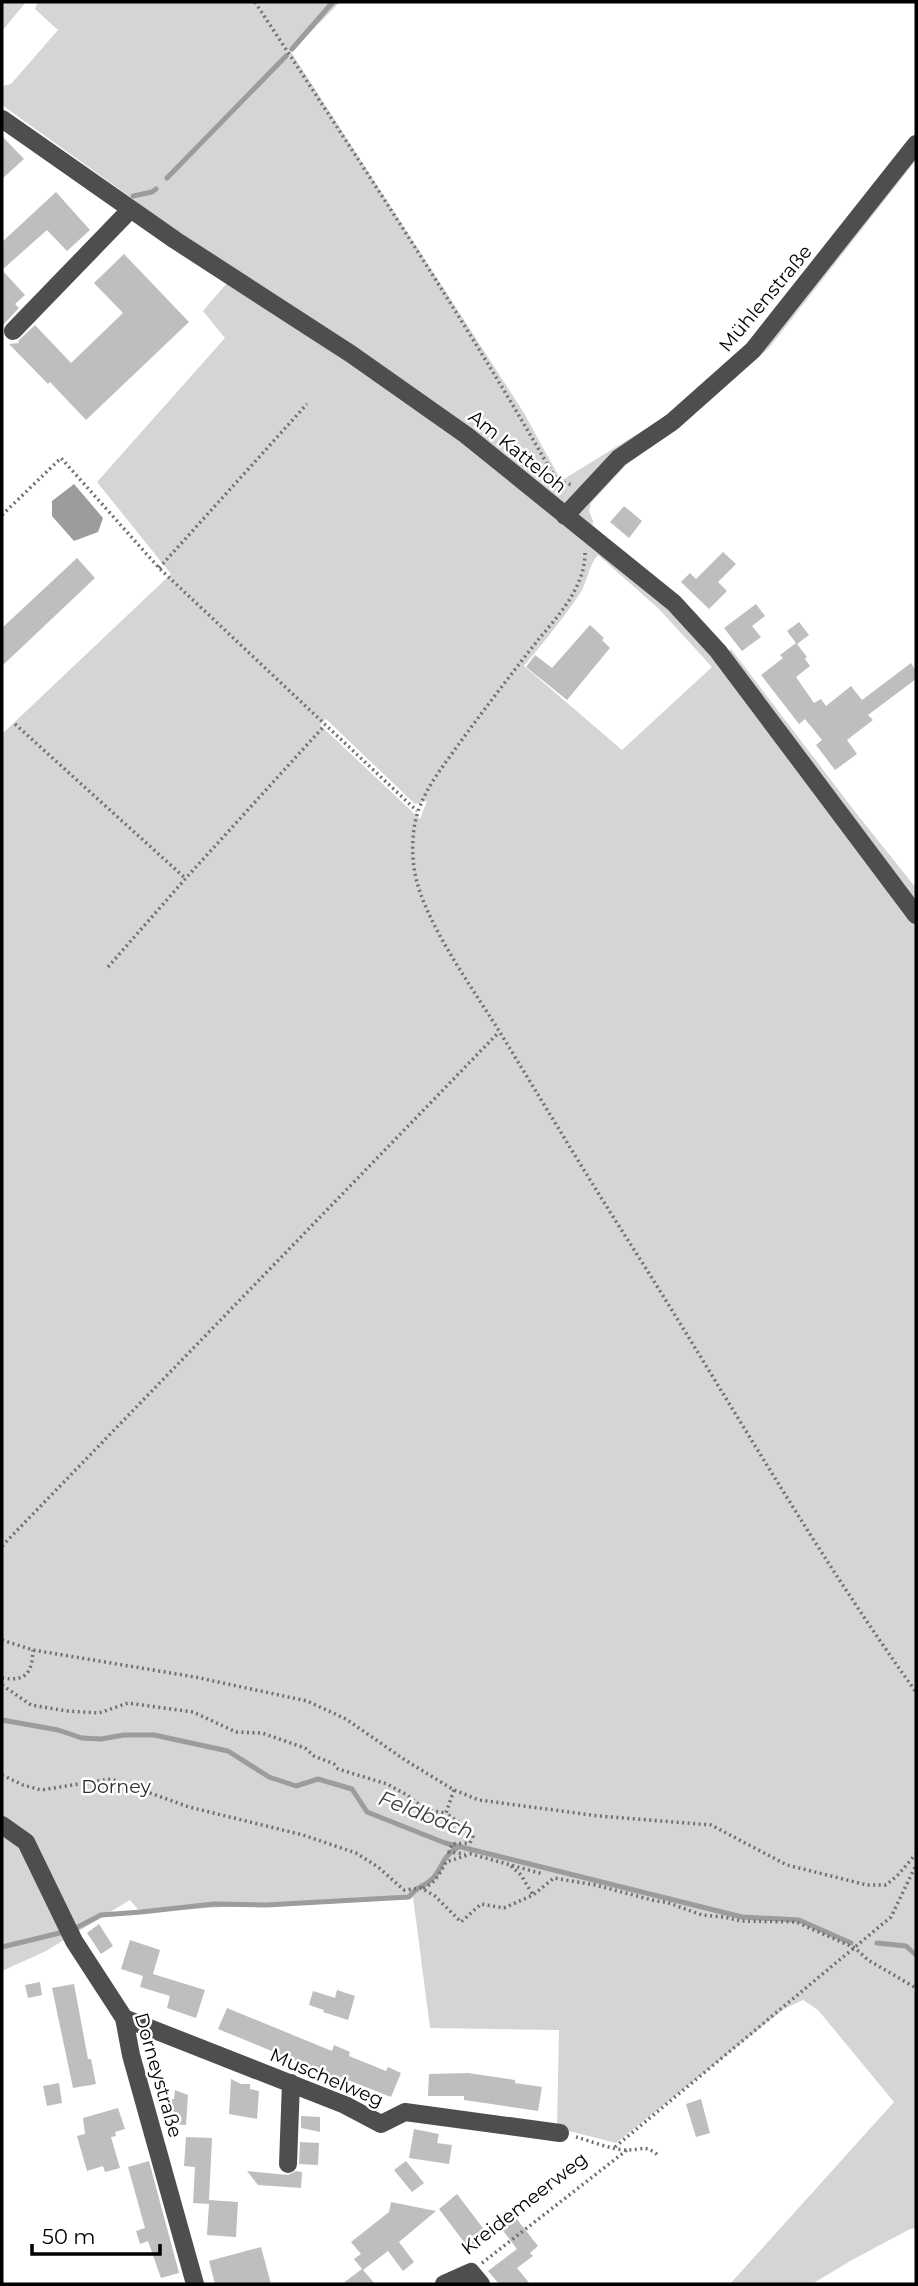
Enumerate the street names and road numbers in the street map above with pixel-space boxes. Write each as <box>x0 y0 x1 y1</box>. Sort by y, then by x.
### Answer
street label: Mühlenstraße <box>714 240 817 356</box>
street label: Am Katteloh <box>464 405 571 498</box>
street label: Dorneystraße <box>130 2010 187 2140</box>
street label: Muschelweg <box>267 2043 387 2112</box>
street label: Kreidemeerweg <box>457 2147 592 2260</box>

